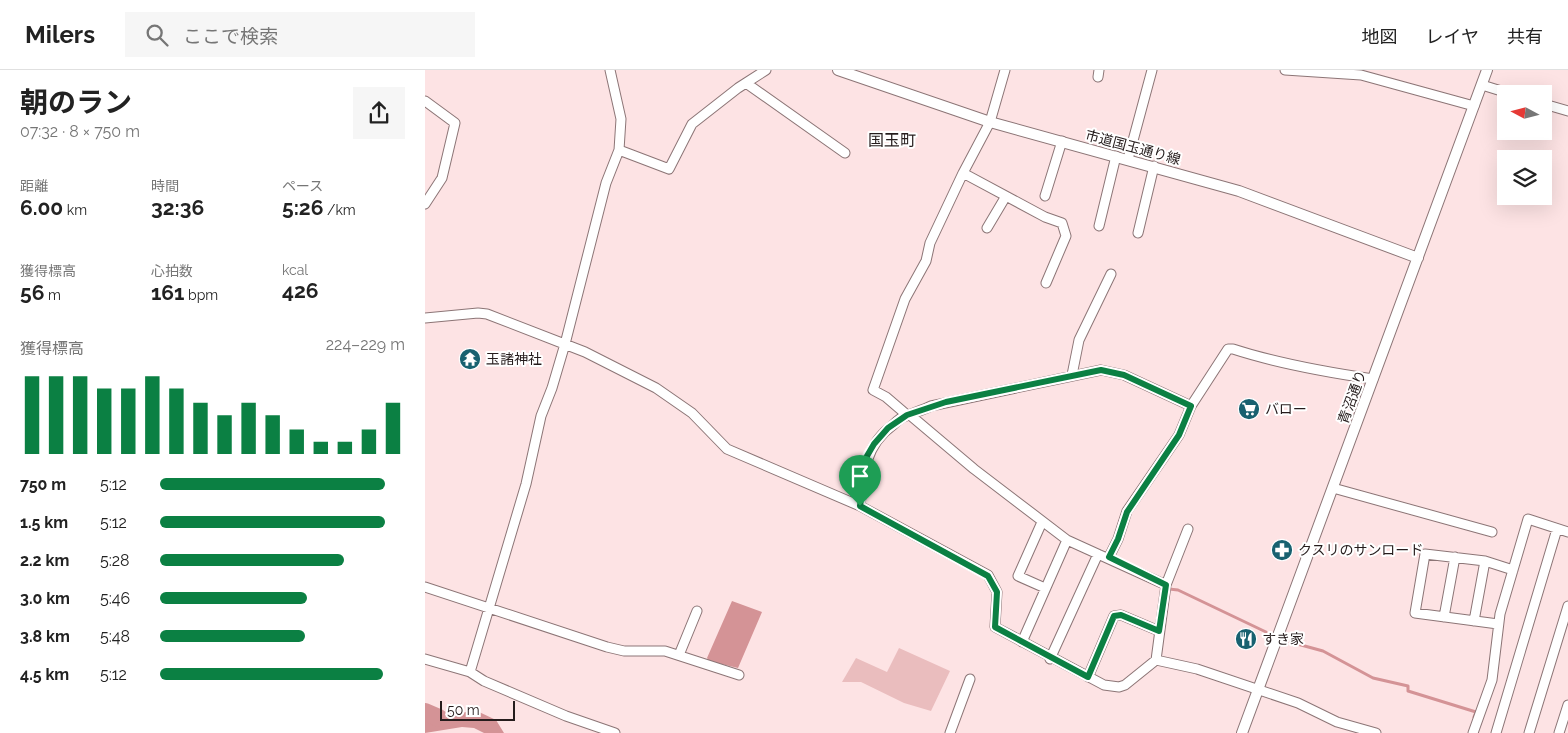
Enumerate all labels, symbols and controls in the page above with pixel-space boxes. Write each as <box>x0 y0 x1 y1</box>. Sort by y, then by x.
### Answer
search box <box>125 12 475 57</box>
text: Milers <box>25 20 95 49</box>
icon: search <box>143 21 171 49</box>
text: ここで検索 <box>183 25 278 47</box>
text: 地図 <box>1362 26 1398 47</box>
text: レイヤ <box>1426 26 1479 47</box>
text: 共有 <box>1507 26 1543 47</box>
north arrow <box>1497 85 1553 140</box>
map controls <box>1497 85 1552 205</box>
text: 朝のラン <box>20 86 132 119</box>
button: share <box>353 87 405 139</box>
text: 07:32 · 8 × 750 m <box>20 122 140 141</box>
street label: 市道国玉通り線 <box>1084 127 1182 167</box>
district label: 国玉町 <box>868 131 916 150</box>
button: layers <box>1497 150 1552 205</box>
text: 距離 <box>20 178 48 194</box>
text: 時間 <box>151 178 179 194</box>
text: ペース <box>282 178 323 194</box>
text: 6.00 <box>20 195 63 220</box>
text: 32:36 <box>151 195 204 220</box>
text: 5:26 <box>282 195 323 220</box>
text: km <box>63 202 87 218</box>
text: /km <box>323 202 356 218</box>
text: kcal <box>282 262 308 278</box>
text: 獲得標高 <box>20 263 76 279</box>
text: 心拍数 <box>151 263 193 279</box>
text: 426 <box>282 278 319 303</box>
text: 56 <box>20 280 44 305</box>
text: 161 <box>151 280 185 305</box>
text: m <box>44 287 61 303</box>
text: bpm <box>185 287 218 303</box>
text: 224–229 m <box>326 335 405 354</box>
text: 獲得標高 <box>20 339 84 358</box>
temple icon: 玉諸神社 <box>458 347 482 371</box>
place label: 玉諸神社 <box>486 351 542 367</box>
street label: 青沼通り <box>1335 368 1369 426</box>
supermarket icon: バロー <box>1237 397 1261 421</box>
place label: バロー <box>1265 401 1307 417</box>
pin <box>839 455 881 506</box>
icon: arrive <box>846 462 874 490</box>
text: 750 m <box>20 475 66 494</box>
text: 5:12 <box>100 475 127 494</box>
text: 1.5 km <box>20 513 68 532</box>
text: 5:12 <box>100 513 127 532</box>
pharmacy icon: クスリのサンロード <box>1270 538 1294 562</box>
place label: クスリのサンロード <box>1298 542 1424 558</box>
text: 2.2 km <box>20 551 69 570</box>
text: 5:28 <box>100 551 130 570</box>
text: 3.0 km <box>20 589 70 608</box>
text: 5:46 <box>100 589 130 608</box>
text: 3.8 km <box>20 627 70 646</box>
text: 5:48 <box>100 627 130 646</box>
restaurant icon: すき家 <box>1234 627 1258 651</box>
place label: すき家 <box>1262 631 1304 647</box>
text: 4.5 km <box>20 665 69 684</box>
text: 5:12 <box>100 665 127 684</box>
scale bar <box>440 698 515 721</box>
text: 50 m <box>447 702 480 718</box>

